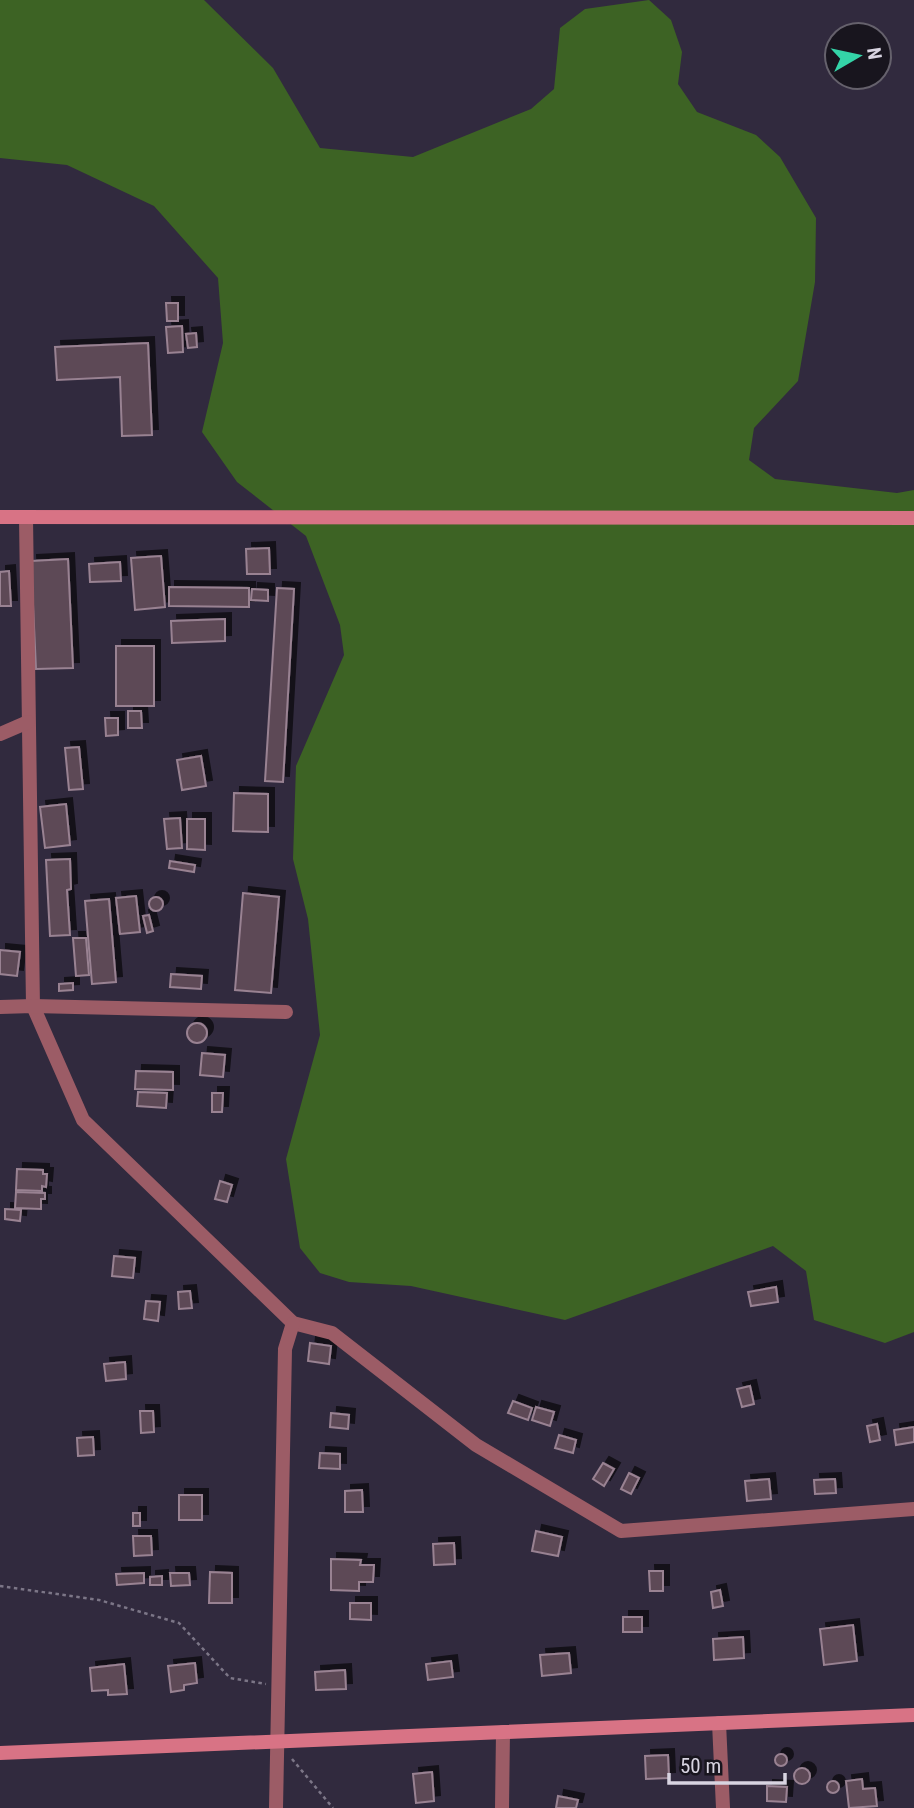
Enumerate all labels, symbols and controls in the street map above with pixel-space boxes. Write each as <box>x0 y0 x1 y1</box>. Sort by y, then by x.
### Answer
north arrow <box>823 21 893 91</box>
text: N <box>862 46 887 61</box>
scale bar <box>669 1742 785 1786</box>
text: 50 m <box>680 1754 721 1778</box>

